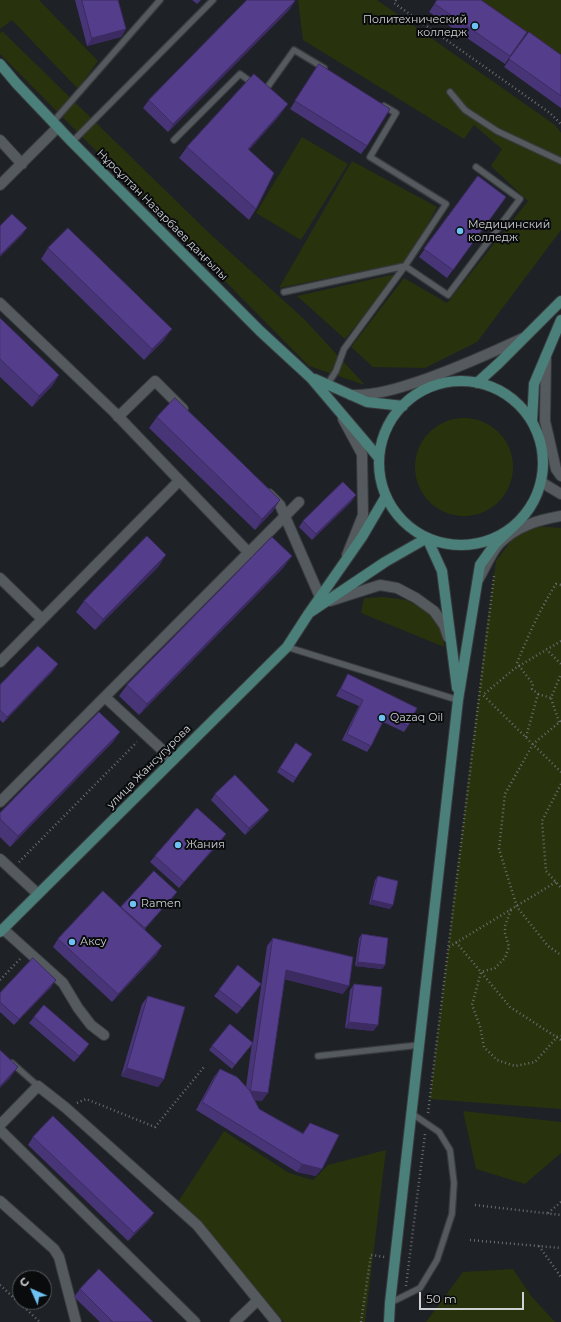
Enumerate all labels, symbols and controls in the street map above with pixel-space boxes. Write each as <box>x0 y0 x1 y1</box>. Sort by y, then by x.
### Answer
place label: Политехнический колледж <box>363 13 467 39</box>
marker: Политехнический колледж <box>470 21 480 31</box>
street label: Нұрсұлтан Назарбаев даңғылы <box>94 147 230 283</box>
place label: Медицинский колледж <box>468 218 550 244</box>
marker: Медицинский колледж <box>455 226 465 236</box>
place label: Qazaq Oil <box>390 711 443 725</box>
marker: Qazaq Oil <box>377 713 387 723</box>
street label: улица Жансугурова <box>104 722 194 812</box>
place label: Жания <box>186 838 225 852</box>
marker: Жания <box>173 840 183 850</box>
place label: Ramen <box>141 897 181 911</box>
marker: Ramen <box>128 899 138 909</box>
place label: Аксу <box>80 935 107 949</box>
marker: Аксу <box>67 937 77 947</box>
north arrow <box>12 1270 52 1310</box>
text: С <box>16 1274 32 1290</box>
scale bar <box>421 1284 526 1310</box>
text: 50 m <box>426 1291 457 1306</box>

